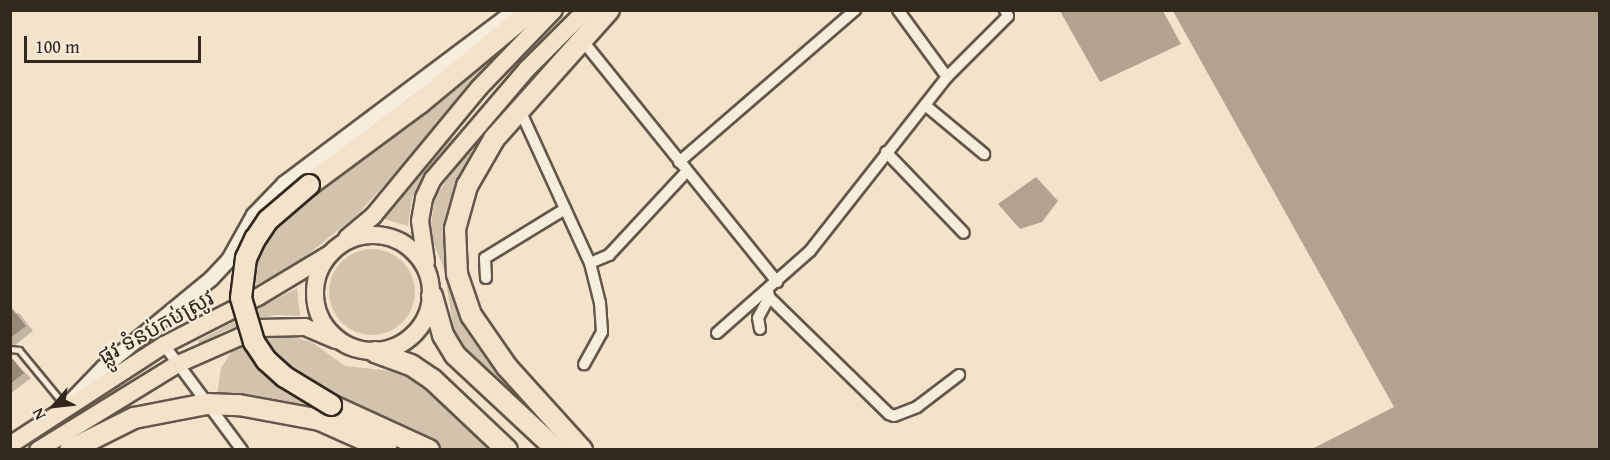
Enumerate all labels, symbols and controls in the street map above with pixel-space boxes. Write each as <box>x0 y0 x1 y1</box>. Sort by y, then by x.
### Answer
scale bar <box>27 24 204 62</box>
text: 100 m <box>35 33 80 60</box>
street label: ផ្លូវ ទំនប់កប់ស្រូវ <box>93 284 219 370</box>
north arrow <box>24 376 84 436</box>
text: N <box>25 404 51 425</box>

